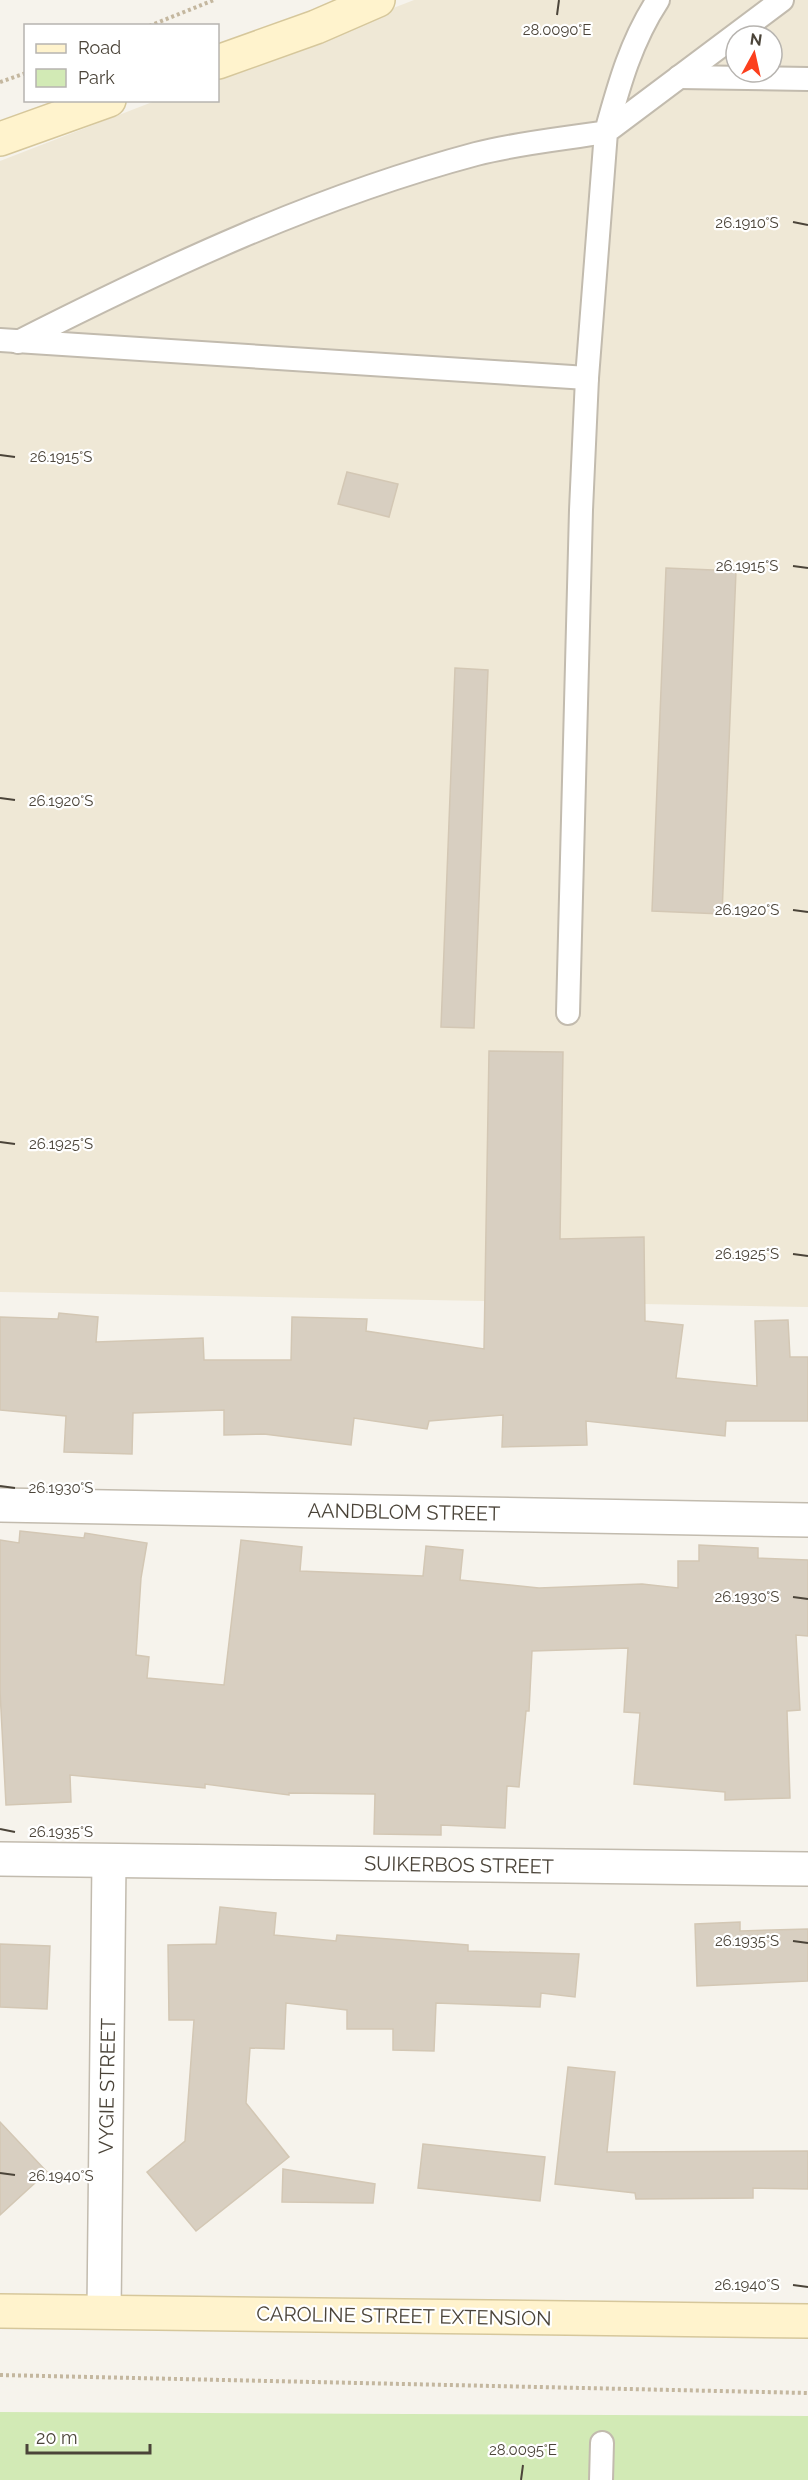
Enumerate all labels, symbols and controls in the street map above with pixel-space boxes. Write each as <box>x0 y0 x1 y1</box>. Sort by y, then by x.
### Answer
text: 28.0090°E <box>523 21 591 39</box>
legend <box>24 24 219 102</box>
north arrow <box>724 24 784 84</box>
text: N <box>749 29 763 50</box>
text: Road <box>78 37 121 58</box>
text: Park <box>78 67 115 88</box>
text: 26.1910°S <box>715 214 779 232</box>
text: 26.1915°S <box>30 448 92 466</box>
text: 26.1915°S <box>716 557 778 575</box>
text: 26.1920°S <box>29 792 93 810</box>
text: 26.1920°S <box>715 901 779 919</box>
text: 26.1925°S <box>29 1135 93 1153</box>
text: 26.1925°S <box>715 1245 779 1263</box>
text: 26.1930°S <box>29 1479 93 1497</box>
street label: AANDBLOM STREET <box>307 1498 501 1526</box>
text: 26.1930°S <box>715 1588 779 1606</box>
text: 26.1935°S <box>29 1823 93 1841</box>
street label: SUIKERBOS STREET <box>364 1851 554 1879</box>
text: 26.1935°S <box>715 1932 779 1950</box>
street label: VYGIE STREET <box>94 2018 120 2154</box>
text: 26.1940°S <box>28 2167 94 2185</box>
text: 26.1940°S <box>714 2276 780 2294</box>
street label: CAROLINE STREET EXTENSION <box>256 2301 552 2331</box>
scale bar <box>27 2417 150 2455</box>
text: 20 m <box>36 2427 78 2448</box>
text: 28.0095°E <box>489 2441 557 2459</box>

